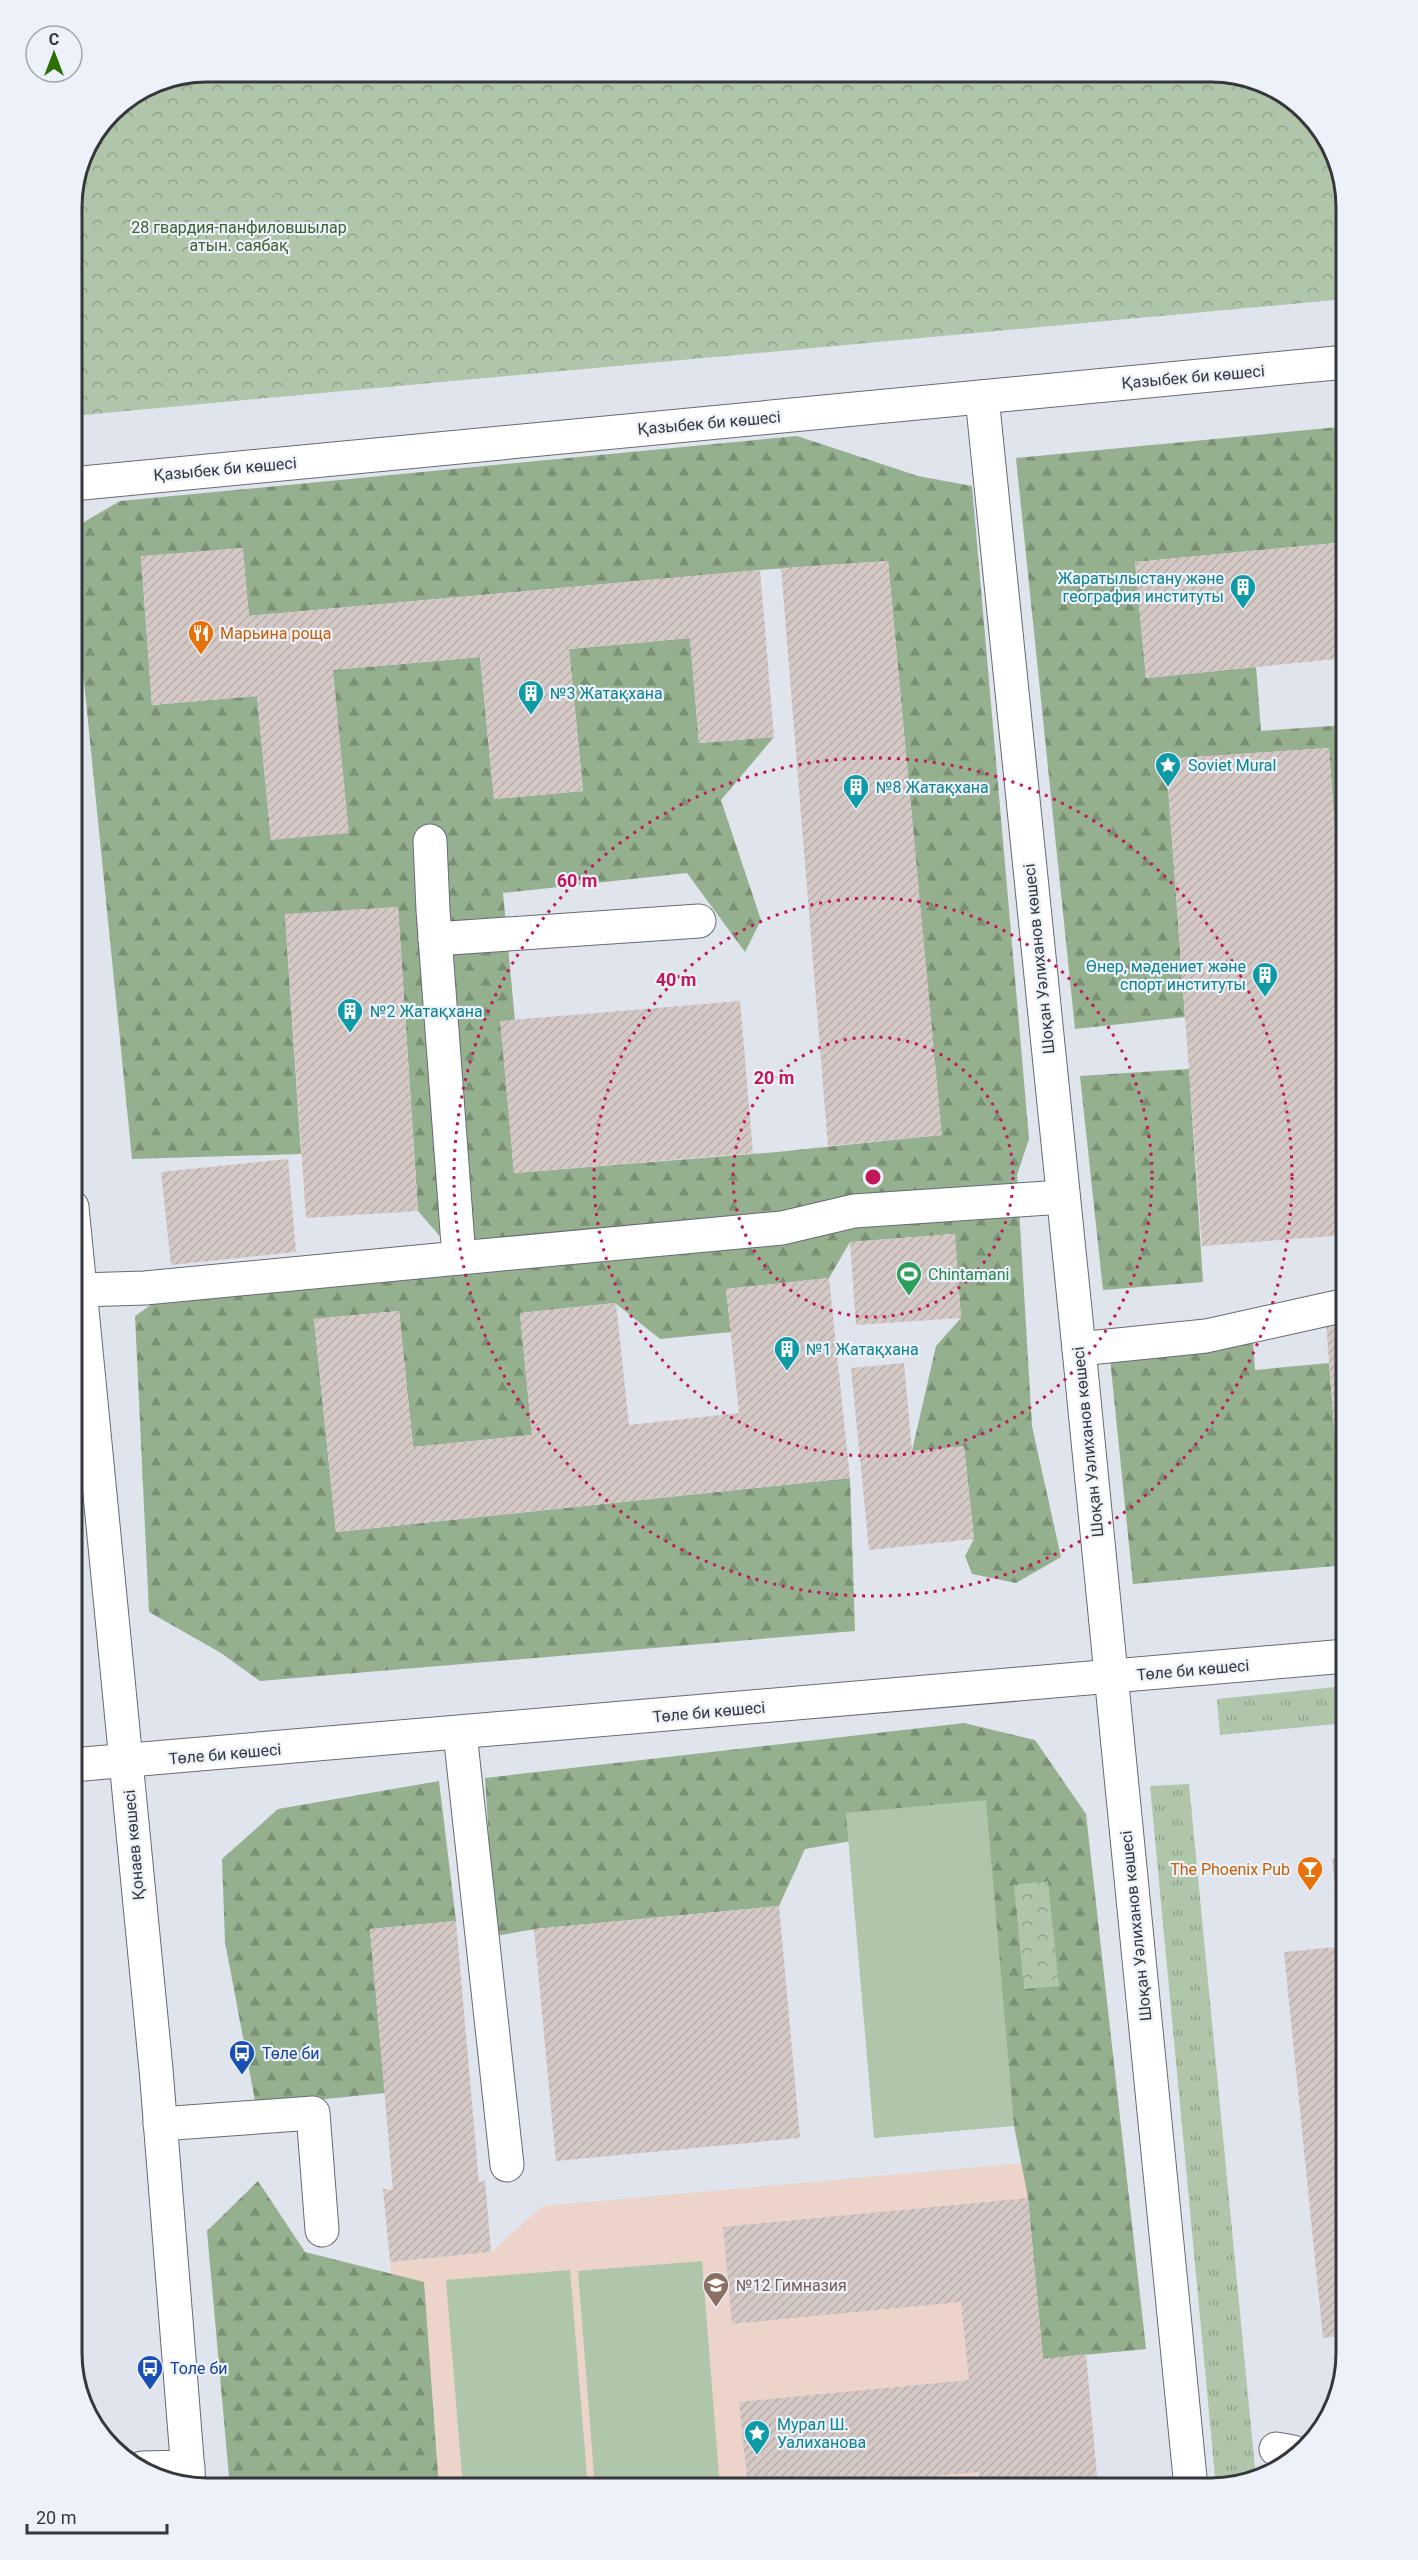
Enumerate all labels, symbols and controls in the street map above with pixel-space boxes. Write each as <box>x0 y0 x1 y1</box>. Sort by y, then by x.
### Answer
north arrow <box>24 24 84 84</box>
text: С <box>49 30 59 49</box>
park label: 28 гвардия-панфиловшылар атын. саябақ <box>131 218 347 255</box>
street label: Қазыбек би көшесі <box>1121 361 1265 393</box>
street label: Қазыбек би көшесі <box>637 407 781 439</box>
street label: Қазыбек би көшесі <box>153 453 297 485</box>
place label: Жаратылыстану және география институты <box>1058 569 1224 606</box>
building icon: Жаратылыстану және география институты <box>1228 572 1258 610</box>
restaurant icon: Марьина роща <box>186 618 216 656</box>
place label: Марьина роща <box>220 624 332 643</box>
building icon: №3 Жатақхана <box>516 678 546 716</box>
place label: №3 Жатақхана <box>550 684 663 703</box>
place icon: Soviet Mural <box>1153 750 1183 788</box>
place label: Soviet Mural <box>1188 756 1276 775</box>
building icon: №8 Жатақхана <box>841 772 871 810</box>
place label: №8 Жатақхана <box>876 778 989 797</box>
street label: Шоқан Уәлиханов көшесі <box>1020 863 1058 1055</box>
text: 60 m <box>557 870 597 891</box>
place label: Өнер, мәдениет және спорт институты <box>1086 957 1246 994</box>
building icon: Өнер, мәдениет және спорт институты <box>1250 960 1280 998</box>
text: 40 m <box>656 969 696 990</box>
building icon: №2 Жатақхана <box>335 996 365 1034</box>
place label: №2 Жатақхана <box>370 1002 483 1021</box>
text: 20 m <box>754 1067 794 1088</box>
centre of rings <box>863 1167 883 1187</box>
sports icon: Chintamani <box>894 1259 924 1297</box>
place label: Chintamani <box>928 1265 1009 1284</box>
building icon: №1 Жатақхана <box>772 1334 802 1372</box>
place label: №1 Жатақхана <box>806 1340 919 1359</box>
street label: Шоқан Уәлиханов көшесі <box>1069 1346 1107 1538</box>
street label: Төле би көшесі <box>1136 1656 1250 1684</box>
street label: Төле би көшесі <box>652 1698 766 1726</box>
street label: Төле би көшесі <box>168 1740 282 1768</box>
street label: Қонаев көшесі <box>120 1789 148 1901</box>
street label: Шоқан Уәлиханов көшесі <box>1117 1830 1155 2022</box>
bar icon: The Phoenix Pub <box>1295 1854 1325 1892</box>
place label: The Phoenix Pub <box>1170 1860 1290 1879</box>
bus stop icon: Төле би <box>227 2038 257 2076</box>
place label: Төле би <box>262 2044 320 2063</box>
school or university icon: №12 Гимназия <box>701 2270 731 2308</box>
place label: №12 Гимназия <box>736 2276 847 2295</box>
bus stop icon: Толе би <box>135 2353 165 2391</box>
place label: Толе би <box>170 2359 227 2378</box>
place label: Мурал Ш. Уалиханова <box>777 2415 866 2452</box>
place icon: Мурал Ш. Уалиханова <box>742 2418 772 2456</box>
scale bar <box>27 2497 166 2535</box>
text: 20 m <box>36 2507 76 2528</box>

